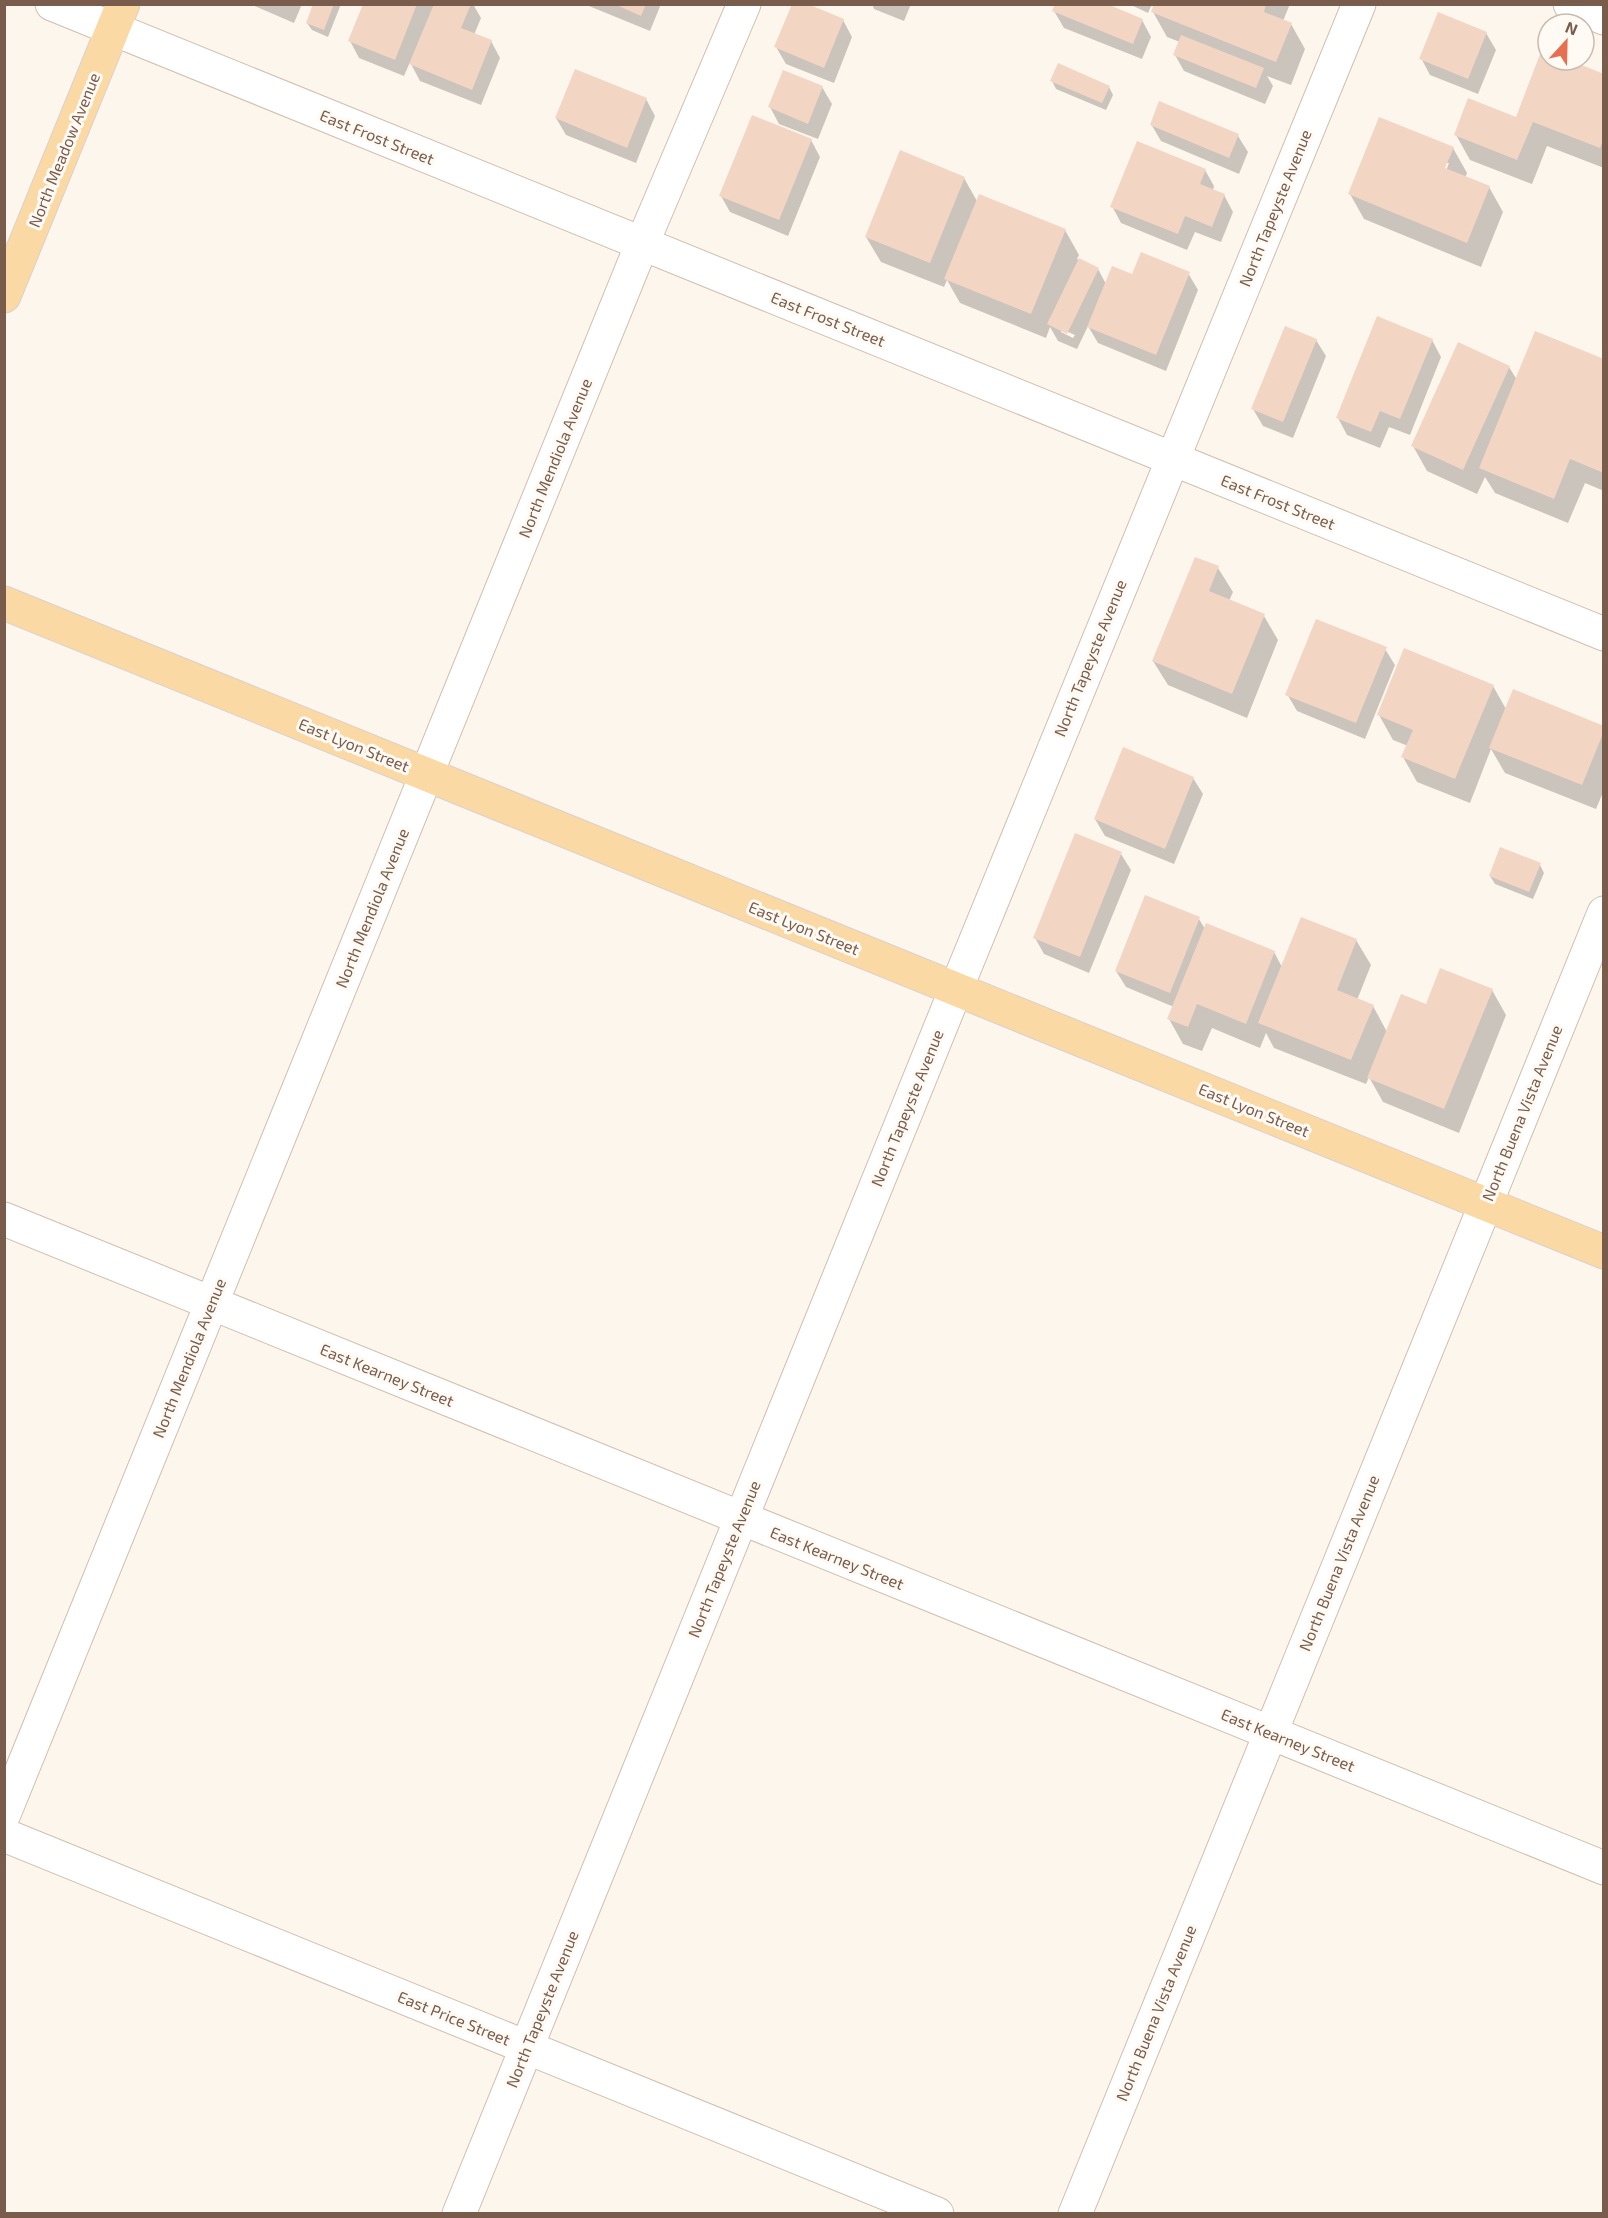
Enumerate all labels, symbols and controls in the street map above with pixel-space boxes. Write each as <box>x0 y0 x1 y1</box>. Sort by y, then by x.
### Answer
north arrow <box>1536 12 1596 72</box>
text: N <box>1563 17 1581 39</box>
street label: North Meadow Avenue <box>24 70 103 230</box>
street label: East Frost Street <box>317 105 437 168</box>
street label: North Tapeyste Avenue <box>1234 126 1315 289</box>
street label: East Frost Street <box>768 287 888 350</box>
street label: North Mendiola Avenue <box>514 375 595 540</box>
street label: East Frost Street <box>1218 470 1338 533</box>
street label: North Tapeyste Avenue <box>1049 576 1130 739</box>
street label: East Lyon Street <box>296 714 412 775</box>
street label: North Mendiola Avenue <box>331 825 412 990</box>
street label: East Lyon Street <box>746 897 862 958</box>
street label: North Buena Vista Avenue <box>1477 1022 1566 1204</box>
street label: North Tapeyste Avenue <box>866 1026 947 1189</box>
street label: East Lyon Street <box>1196 1079 1312 1140</box>
street label: North Mendiola Avenue <box>148 1275 229 1440</box>
street label: East Kearney Street <box>318 1339 457 1410</box>
street label: North Buena Vista Avenue <box>1294 1472 1383 1654</box>
street label: North Tapeyste Avenue <box>683 1477 764 1640</box>
street label: East Kearney Street <box>768 1522 907 1593</box>
street label: East Kearney Street <box>1219 1704 1358 1775</box>
street label: North Buena Vista Avenue <box>1111 1922 1200 2104</box>
street label: North Tapeyste Avenue <box>501 1927 582 2090</box>
street label: East Price Street <box>395 1986 513 2049</box>

